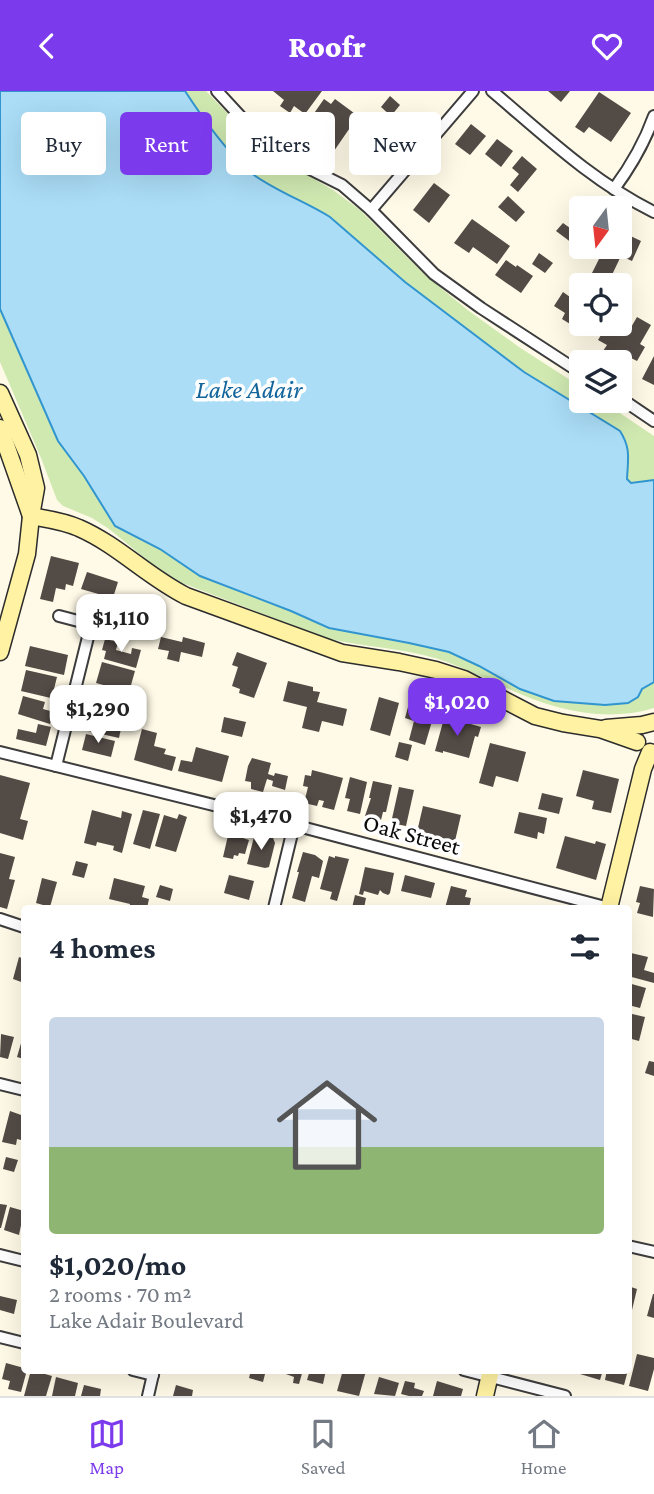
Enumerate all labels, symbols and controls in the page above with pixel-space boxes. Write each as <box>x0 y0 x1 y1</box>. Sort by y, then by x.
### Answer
icon: back <box>28 27 66 65</box>
icon: heart <box>588 27 626 65</box>
text: Roofr <box>288 28 366 64</box>
chip: Buy <box>21 112 106 175</box>
chip: Rent <box>120 112 212 175</box>
chip: Filters <box>226 112 335 175</box>
chip: New <box>349 112 441 175</box>
north arrow <box>569 196 632 259</box>
map controls <box>569 196 632 413</box>
button: locate <box>569 273 632 336</box>
button: layers <box>569 350 632 413</box>
water label: Lake Adair <box>196 375 303 404</box>
pin: $1,110 <box>64 595 178 654</box>
text: $1,110 <box>92 604 150 630</box>
pin: $1,020 <box>400 679 514 738</box>
pin: $1,290 <box>41 685 155 745</box>
text: $1,020 <box>424 688 490 714</box>
text: $1,290 <box>66 695 130 721</box>
pin: $1,470 <box>204 793 318 852</box>
text: $1,470 <box>230 802 292 828</box>
street label: Oak Street <box>361 808 465 860</box>
icon: filters <box>566 928 604 966</box>
text: 4 homes <box>49 931 155 964</box>
icon: home <box>264 1062 390 1188</box>
text: $1,020/mo <box>49 1248 186 1281</box>
text: 2 rooms · 70 m² <box>49 1281 192 1307</box>
text: Lake Adair Boulevard <box>49 1307 244 1333</box>
tab: Map <box>88 1415 126 1478</box>
tab: Saved <box>301 1415 346 1478</box>
tab: Home <box>521 1415 566 1478</box>

